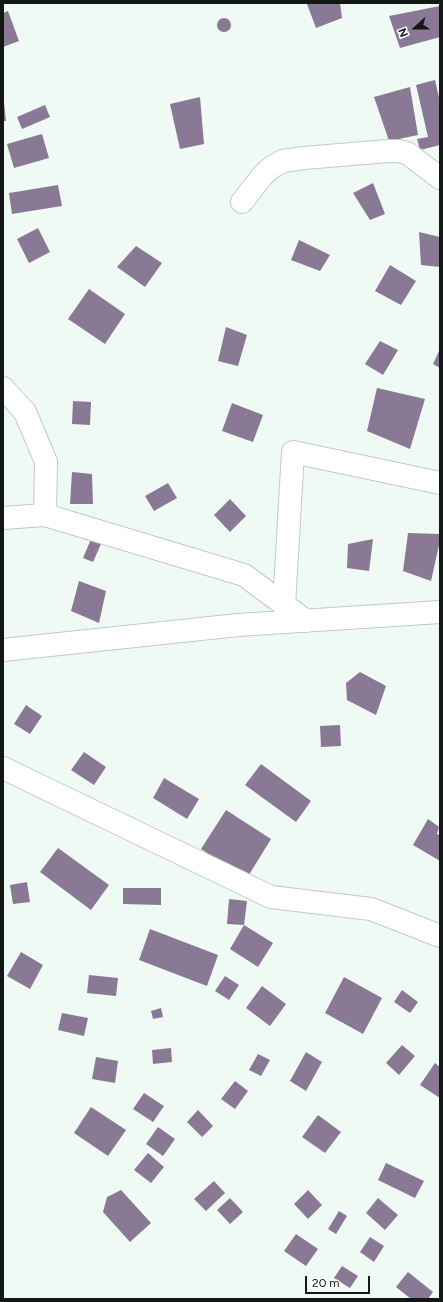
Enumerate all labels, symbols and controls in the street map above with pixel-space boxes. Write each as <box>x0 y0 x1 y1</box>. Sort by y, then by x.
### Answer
north arrow <box>395 8 435 48</box>
text: N <box>396 26 411 39</box>
scale bar <box>307 1268 372 1294</box>
text: 20 m <box>312 1276 340 1290</box>

